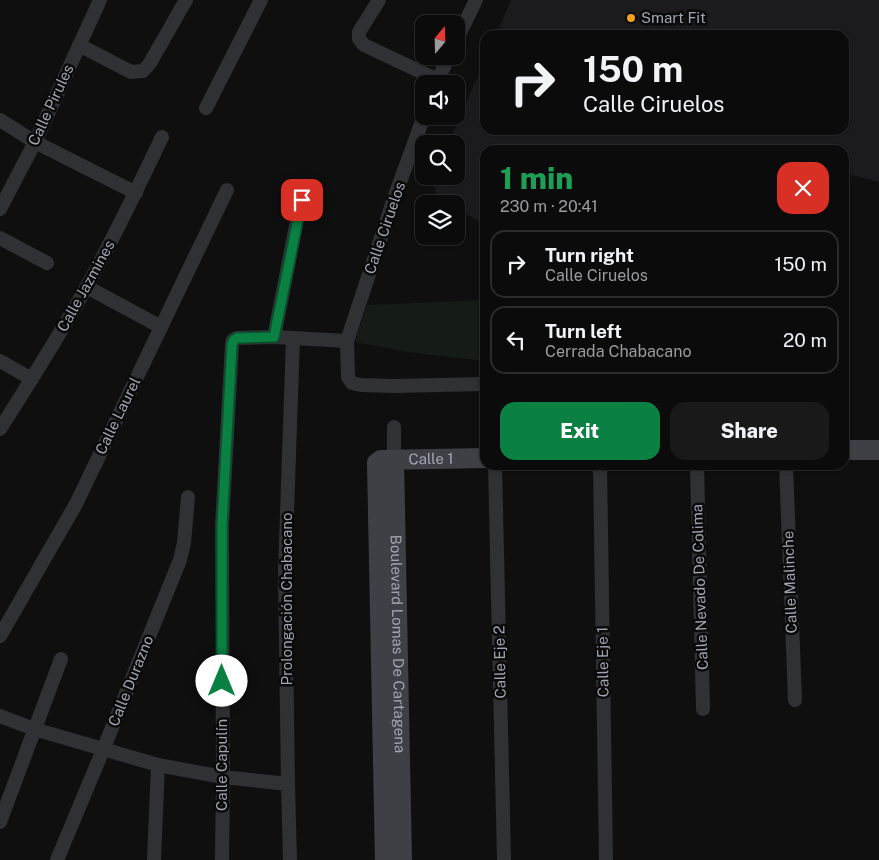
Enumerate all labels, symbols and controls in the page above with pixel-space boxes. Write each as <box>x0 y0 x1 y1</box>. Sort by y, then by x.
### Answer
place label: Smart Fit <box>641 9 706 26</box>
marker: Smart Fit <box>625 12 637 24</box>
north arrow <box>415 15 465 65</box>
map controls <box>415 15 465 245</box>
text: 150 m <box>583 49 683 90</box>
icon: right <box>500 50 565 115</box>
street label: Calle Pirules <box>24 62 77 148</box>
button: sound <box>415 75 465 125</box>
text: Calle Ciruelos <box>583 91 724 117</box>
button: search <box>415 135 465 185</box>
text: 1 min <box>500 160 573 196</box>
button: close <box>777 162 829 214</box>
pin <box>281 179 323 221</box>
street label: Calle Ciruelos <box>361 179 408 276</box>
icon: arrive <box>288 186 316 214</box>
button: layers <box>415 195 465 245</box>
text: 230 m · 20:41 <box>500 197 598 216</box>
street label: Calle Jazmines <box>53 237 118 334</box>
text: Turn right <box>545 244 634 266</box>
icon: right <box>502 250 530 278</box>
text: 150 m <box>774 253 827 275</box>
text: Calle Ciruelos <box>545 266 648 285</box>
text: Turn left <box>545 320 622 342</box>
icon: left <box>502 326 530 354</box>
text: 20 m <box>783 329 827 351</box>
text: Cerrada Chabacano <box>545 342 691 361</box>
street label: Calle Laurel <box>92 375 143 457</box>
button: Exit <box>500 402 660 460</box>
button: Share <box>670 402 829 460</box>
street label: Calle 1 <box>408 450 454 467</box>
street label: Calle Nevado De Colima <box>688 504 711 670</box>
street label: Prolongación Chabacano <box>278 513 295 685</box>
street label: Calle Malinche <box>779 530 800 634</box>
street label: Boulevard Lomas De Cartagena <box>387 535 409 753</box>
street label: Calle Eje 2 <box>490 625 509 699</box>
street label: Calle Eje 1 <box>593 627 612 697</box>
street label: Calle Durazno <box>105 633 156 729</box>
position arrow <box>195 654 247 706</box>
street label: Calle Capulín <box>213 719 230 811</box>

